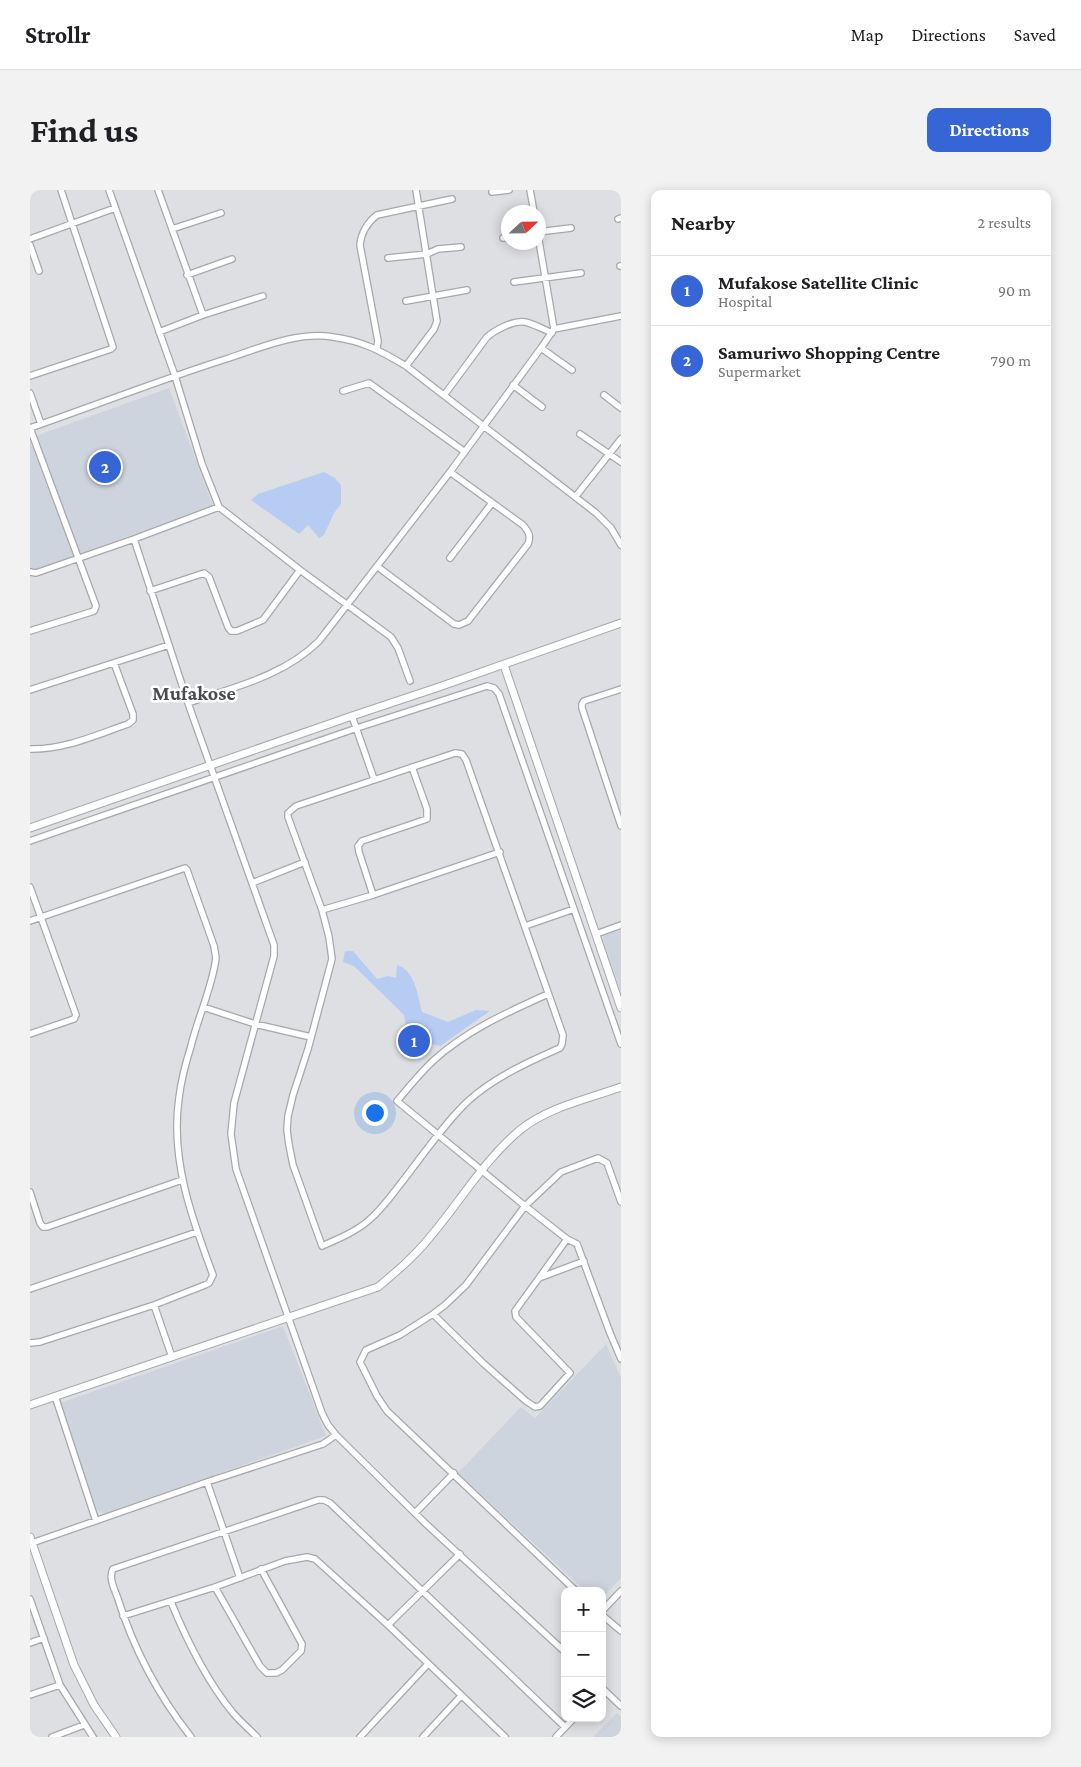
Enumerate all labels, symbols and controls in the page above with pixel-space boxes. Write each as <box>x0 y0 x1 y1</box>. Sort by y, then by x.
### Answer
text: Strollr <box>25 21 91 48</box>
text: Map <box>851 25 883 45</box>
text: Directions <box>911 25 986 45</box>
text: Saved <box>1014 25 1056 45</box>
button: Directions <box>927 108 1051 152</box>
text: Find us <box>30 111 138 150</box>
north arrow <box>501 205 546 250</box>
text: Nearby <box>671 211 735 235</box>
text: 2 results <box>978 214 1031 231</box>
text: Mufakose Satellite Clinic <box>718 272 918 293</box>
text: 1 <box>684 282 690 299</box>
text: 90 m <box>998 282 1031 299</box>
text: Hospital <box>718 293 772 310</box>
text: Samuriwo Shopping Centre <box>718 342 940 363</box>
text: 2 <box>683 352 691 369</box>
text: 790 m <box>991 352 1031 369</box>
text: Supermarket <box>718 363 801 380</box>
pin: 2 <box>89 448 121 486</box>
district label: Mufakose <box>152 682 236 704</box>
pin: 1 <box>398 1022 430 1060</box>
your location <box>362 1100 388 1126</box>
map controls <box>561 1587 606 1722</box>
button: + <box>561 1587 606 1632</box>
button: − <box>561 1632 606 1677</box>
button: layers <box>561 1677 606 1722</box>

